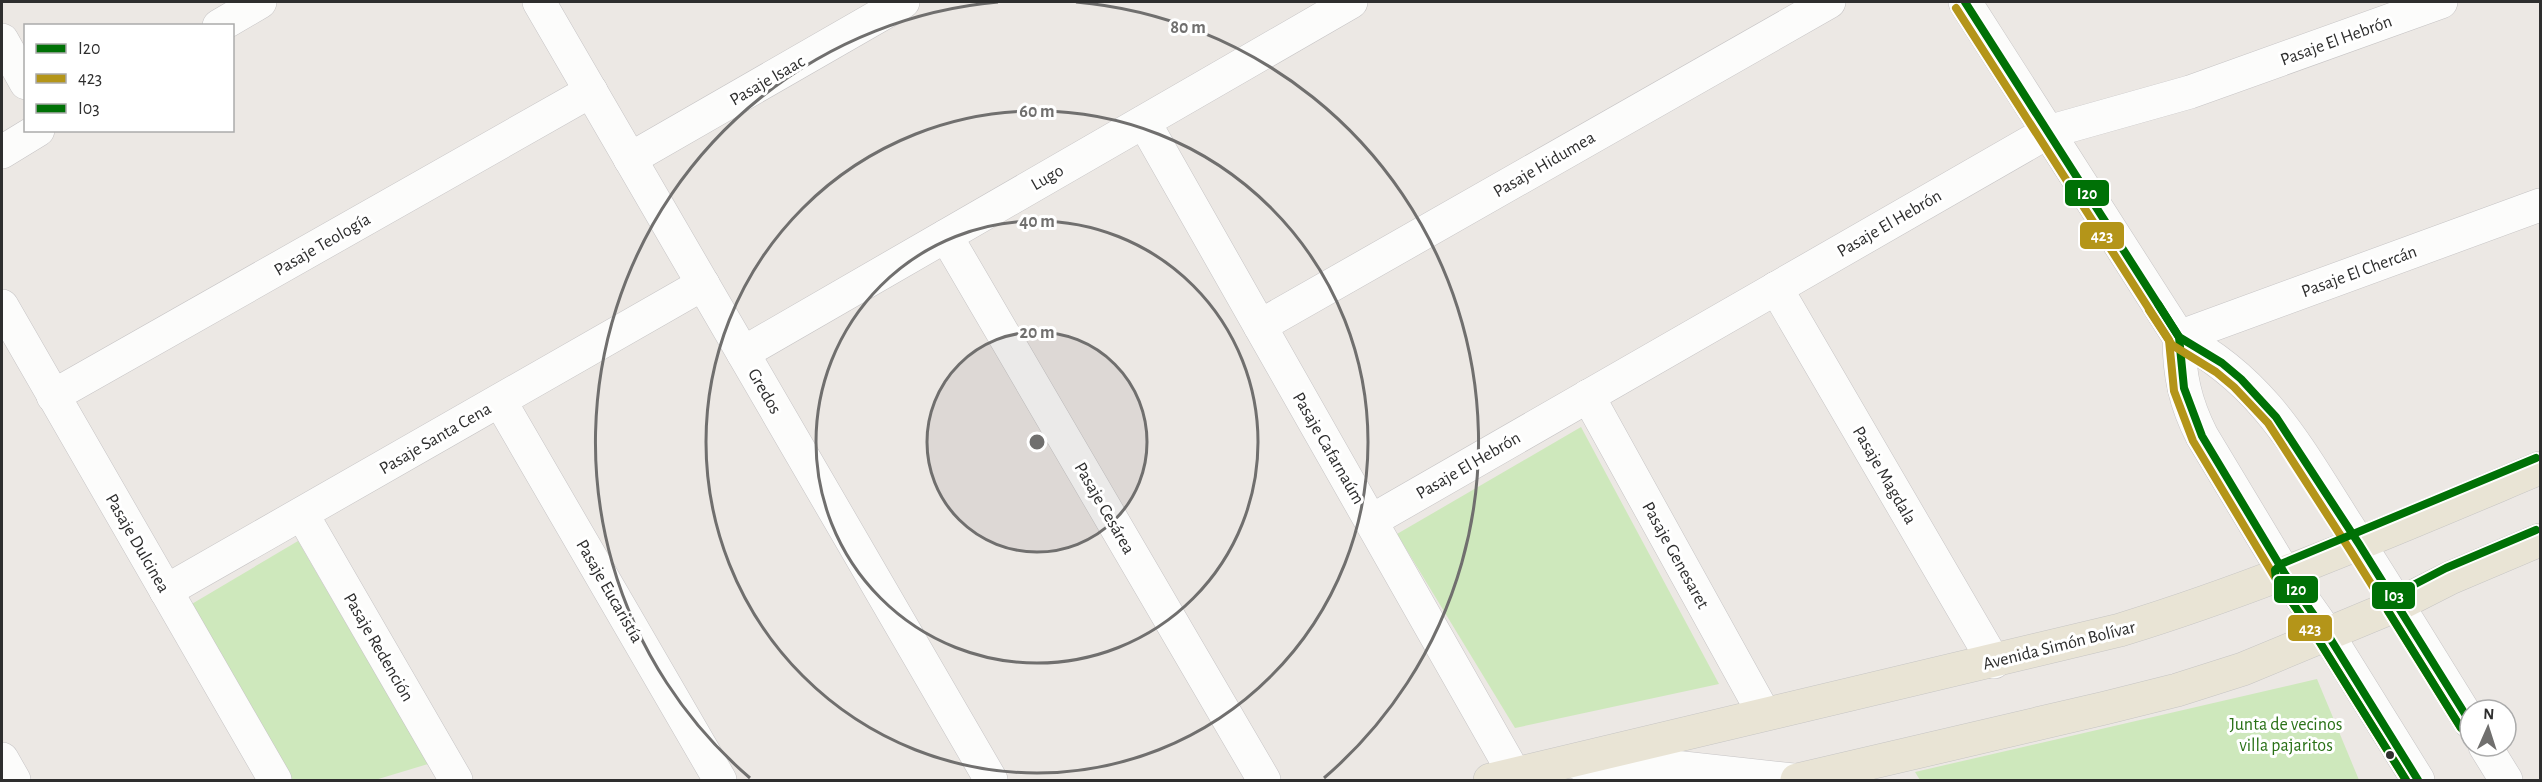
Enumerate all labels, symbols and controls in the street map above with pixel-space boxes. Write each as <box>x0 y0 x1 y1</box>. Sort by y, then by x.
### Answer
street label: Pasaje El Hebrón <box>2278 12 2395 69</box>
text: 80 m <box>1170 19 1206 37</box>
legend <box>24 24 234 132</box>
text: I20 <box>78 40 101 58</box>
street label: Pasaje Isaac <box>727 52 808 109</box>
text: 423 <box>78 70 102 88</box>
text: I03 <box>78 100 100 118</box>
text: 60 m <box>1019 103 1055 121</box>
street label: Pasaje Hidumea <box>1491 129 1598 201</box>
street label: Lugo <box>1028 161 1067 194</box>
line badge: I20 <box>2064 179 2110 207</box>
text: I20 <box>2077 186 2097 202</box>
street label: Pasaje El Hebrón <box>1834 187 1945 261</box>
street label: Pasaje Teología <box>271 210 374 280</box>
text: 40 m <box>1019 213 1055 231</box>
line badge: 423 <box>2079 221 2125 250</box>
text: 423 <box>2091 228 2113 244</box>
street label: Pasaje El Chercán <box>2299 243 2419 301</box>
text: 20 m <box>1019 324 1055 342</box>
street label: Gredos <box>744 366 784 417</box>
street label: Pasaje Cafarnaúm <box>1289 389 1367 508</box>
street label: Pasaje Santa Cena <box>377 400 494 478</box>
street label: Pasaje Magdala <box>1849 423 1919 528</box>
street label: Pasaje El Hebrón <box>1413 429 1524 503</box>
centre of rings <box>1027 432 1047 452</box>
street label: Pasaje Cesárea <box>1071 460 1138 557</box>
street label: Pasaje Dulcinea <box>102 491 173 596</box>
street label: Pasaje Genesaret <box>1638 499 1712 612</box>
street label: Pasaje Eucaristía <box>572 537 646 646</box>
line badge: I20 <box>2273 575 2319 604</box>
line badge: I03 <box>2371 581 2416 610</box>
text: I20 <box>2286 582 2306 598</box>
text: I03 <box>2384 588 2404 604</box>
street label: Pasaje Redención <box>340 590 416 705</box>
line badge: 423 <box>2287 614 2333 642</box>
street label: Avenida Simón Bolívar <box>1981 618 2138 674</box>
text: 423 <box>2299 621 2321 637</box>
north arrow <box>2458 698 2518 758</box>
text: N <box>2483 706 2495 722</box>
park label: Junta de vecinos villa pajaritos <box>2229 716 2343 755</box>
unlabelled marker <box>2384 749 2396 761</box>

